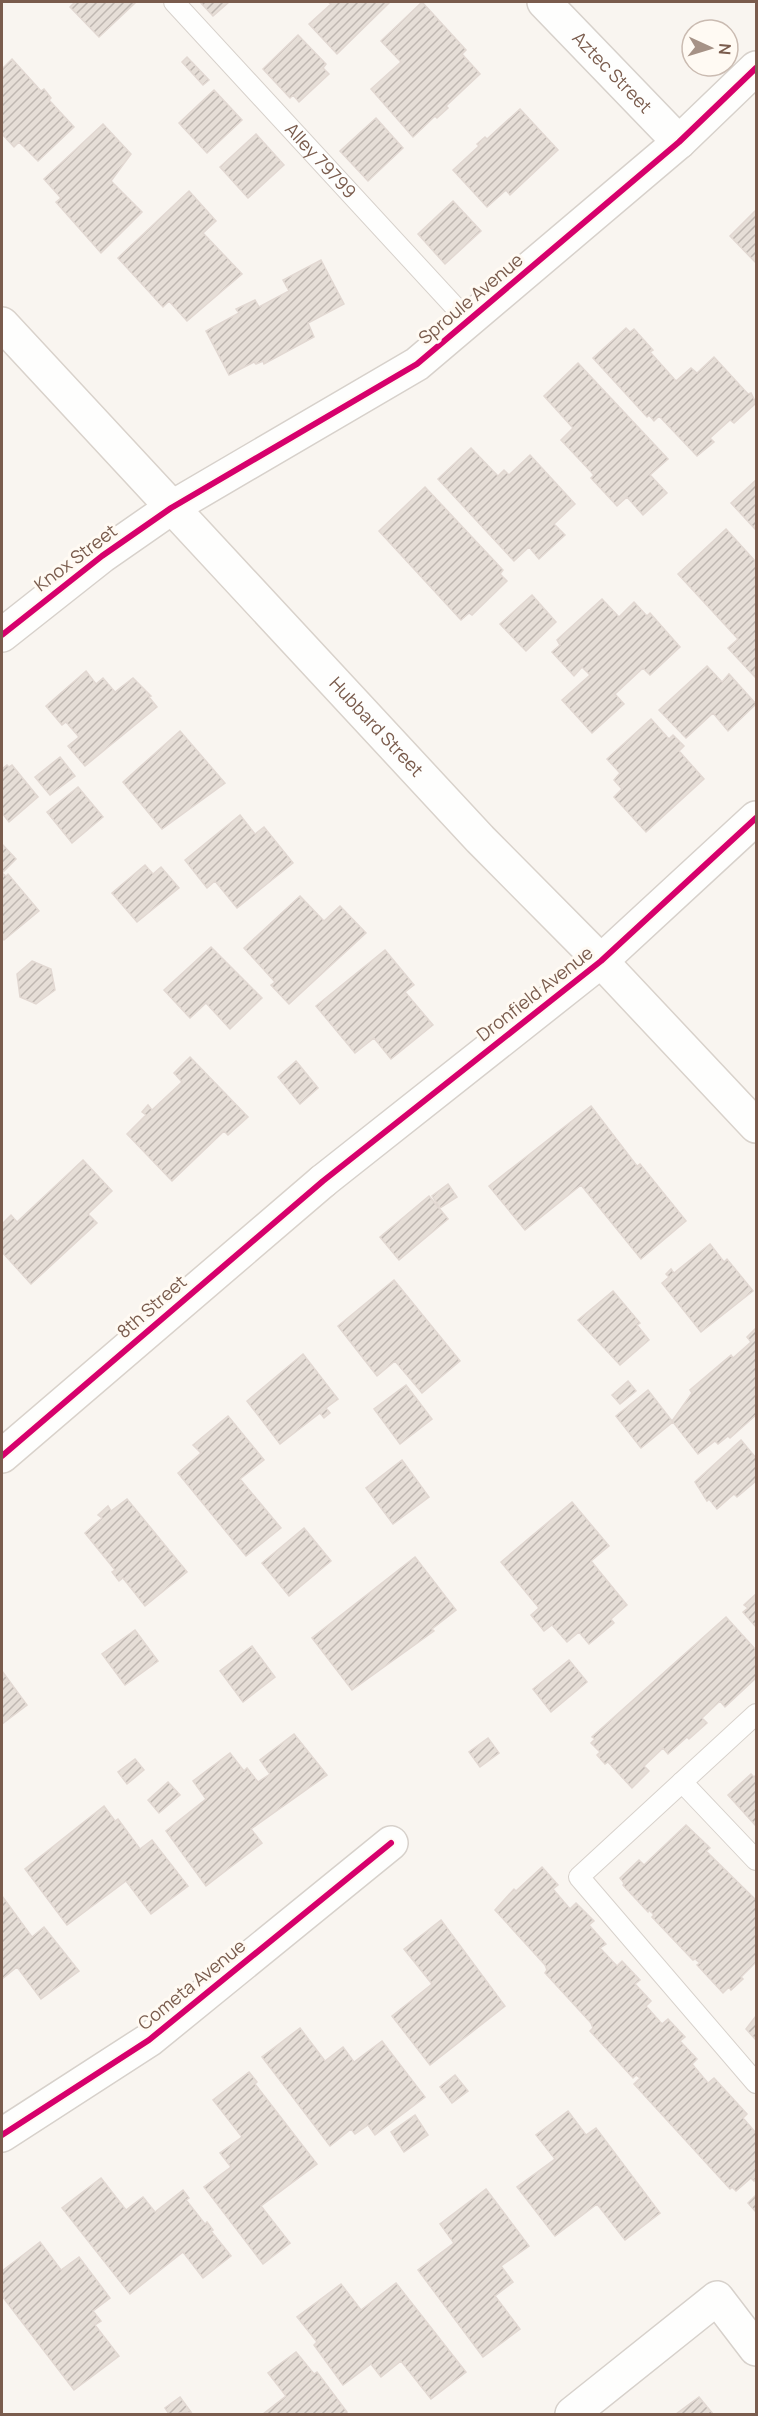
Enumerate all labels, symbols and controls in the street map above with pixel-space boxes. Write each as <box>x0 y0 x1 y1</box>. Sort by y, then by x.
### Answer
north arrow <box>680 18 740 78</box>
street label: Aztec Street <box>568 26 658 118</box>
text: N <box>714 43 736 56</box>
street label: Alley 79799 <box>280 117 362 203</box>
street label: Sproule Avenue <box>413 247 528 349</box>
street label: Knox Street <box>29 518 122 596</box>
street label: Hubbard Street <box>325 671 429 781</box>
street label: Dronfield Avenue <box>471 940 597 1046</box>
street label: 8th Street <box>111 1269 191 1343</box>
street label: Cometa Avenue <box>133 1933 250 2035</box>

